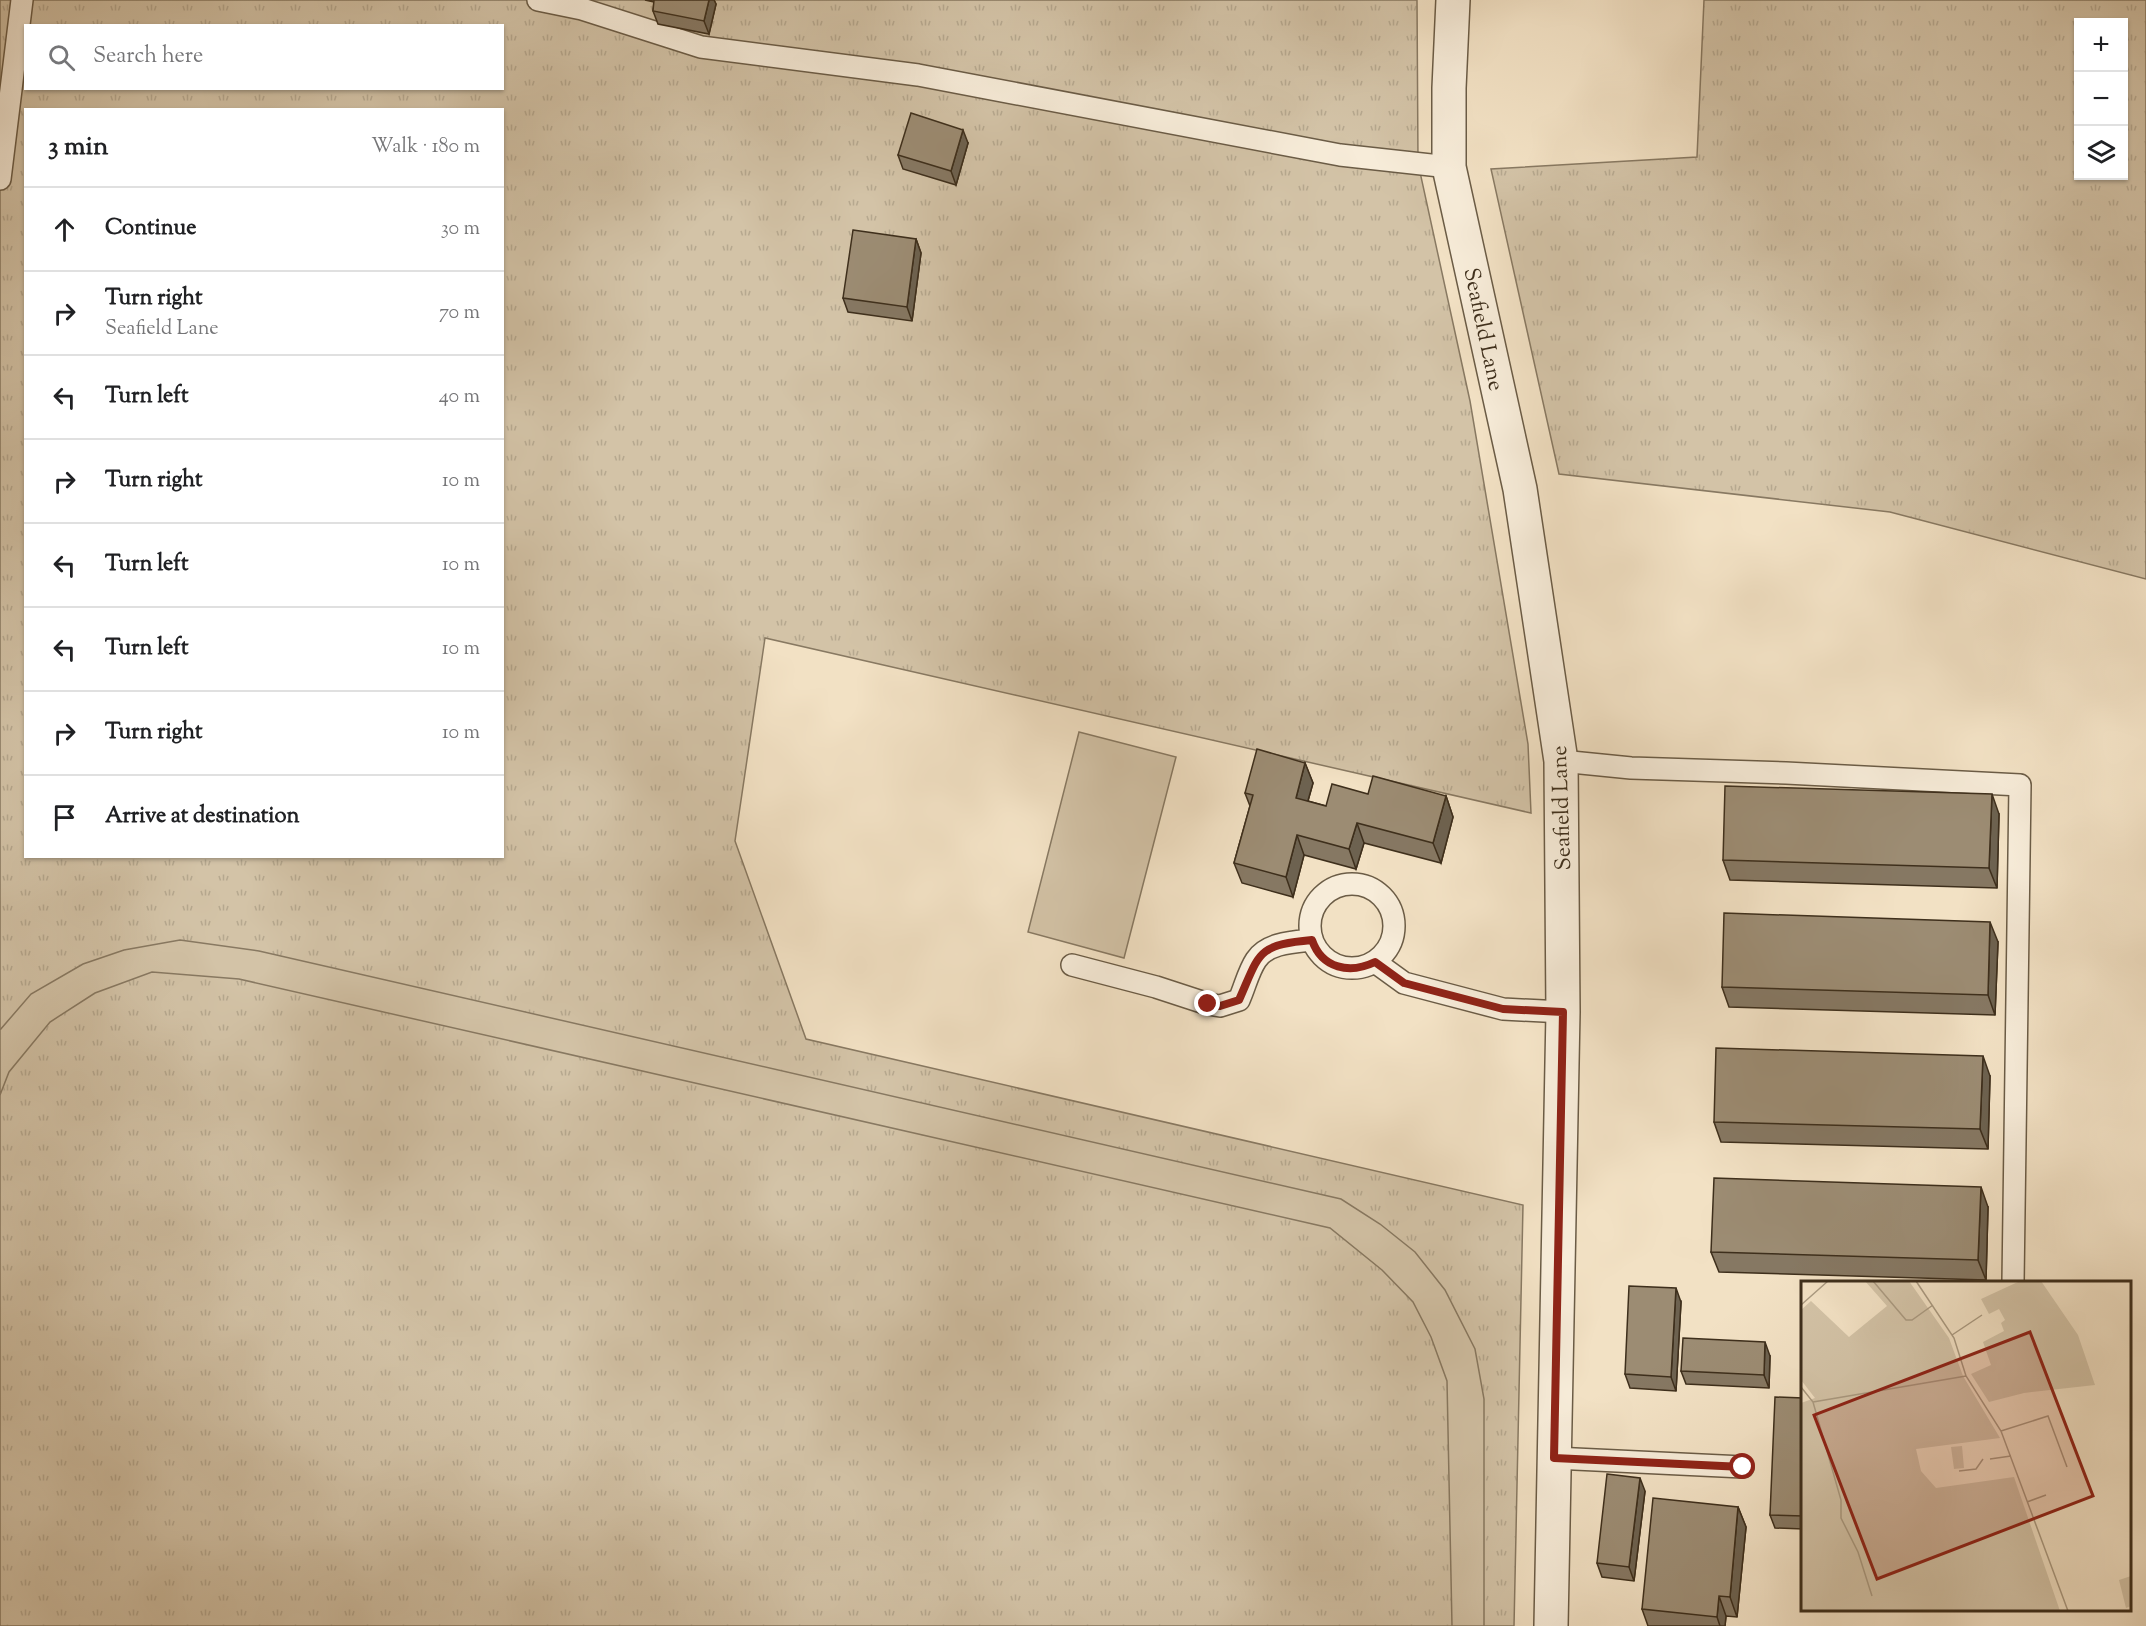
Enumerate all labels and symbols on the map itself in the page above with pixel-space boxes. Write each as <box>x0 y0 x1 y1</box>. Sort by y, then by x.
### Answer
street label: Seafield Lane <box>1453 265 1511 394</box>
street label: Seafield Lane <box>1545 745 1581 871</box>
route end <box>1194 990 1220 1016</box>
inset map <box>1801 1281 2131 1611</box>
route start <box>1729 1453 1755 1479</box>

